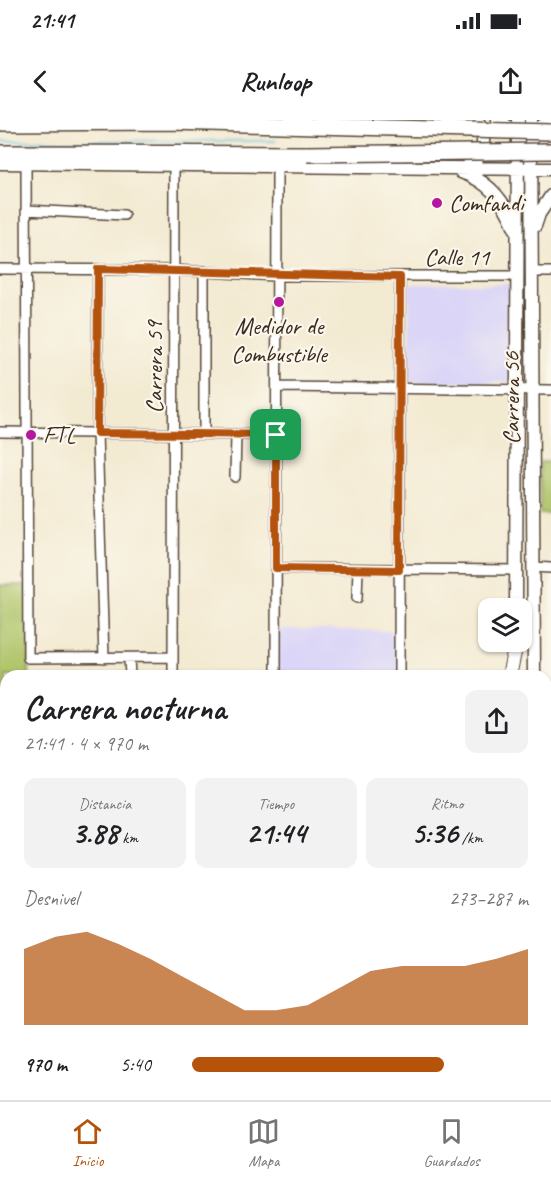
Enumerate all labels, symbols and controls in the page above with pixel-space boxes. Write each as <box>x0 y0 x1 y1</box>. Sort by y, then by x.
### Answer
text: 21:41 <box>30 7 74 35</box>
text: Runloop <box>240 64 311 98</box>
icon: back <box>24 65 57 98</box>
icon: share <box>494 65 527 98</box>
place label: Comfandi <box>449 188 527 218</box>
marker: Comfandi <box>430 196 444 210</box>
street label: Calle 11 <box>424 242 491 272</box>
marker: Medidor de Combustible <box>272 295 286 309</box>
place label: Medidor de Combustible <box>231 311 329 369</box>
street label: Carrera 59 <box>139 318 169 413</box>
street label: Carrera 56 <box>496 350 526 444</box>
pin <box>250 409 301 460</box>
icon: arrive <box>259 418 292 451</box>
place label: FTL <box>43 420 76 450</box>
marker: FTL <box>24 428 38 442</box>
map controls <box>478 598 532 652</box>
button: layers <box>478 598 532 652</box>
text: Carrera nocturna <box>24 687 226 729</box>
button: share <box>465 690 528 753</box>
text: 21:41 · 4 × 970 m <box>24 731 148 756</box>
text: Distancia <box>79 794 131 814</box>
text: Tiempo <box>258 794 294 814</box>
text: Ritmo <box>431 794 463 814</box>
text: 3.88 <box>72 814 118 852</box>
text: 21:44 <box>246 814 306 852</box>
text: 5:36 <box>411 814 458 852</box>
text: km <box>118 828 138 848</box>
text: /km <box>458 828 483 848</box>
text: Desnivel <box>24 886 78 911</box>
text: 273–287 m <box>449 886 528 911</box>
text: 970 m <box>24 1052 67 1077</box>
text: 5:40 <box>120 1052 151 1077</box>
tab: Inicio <box>71 1115 104 1171</box>
tab: Mapa <box>247 1115 280 1171</box>
tab: Guardados <box>423 1115 480 1171</box>

